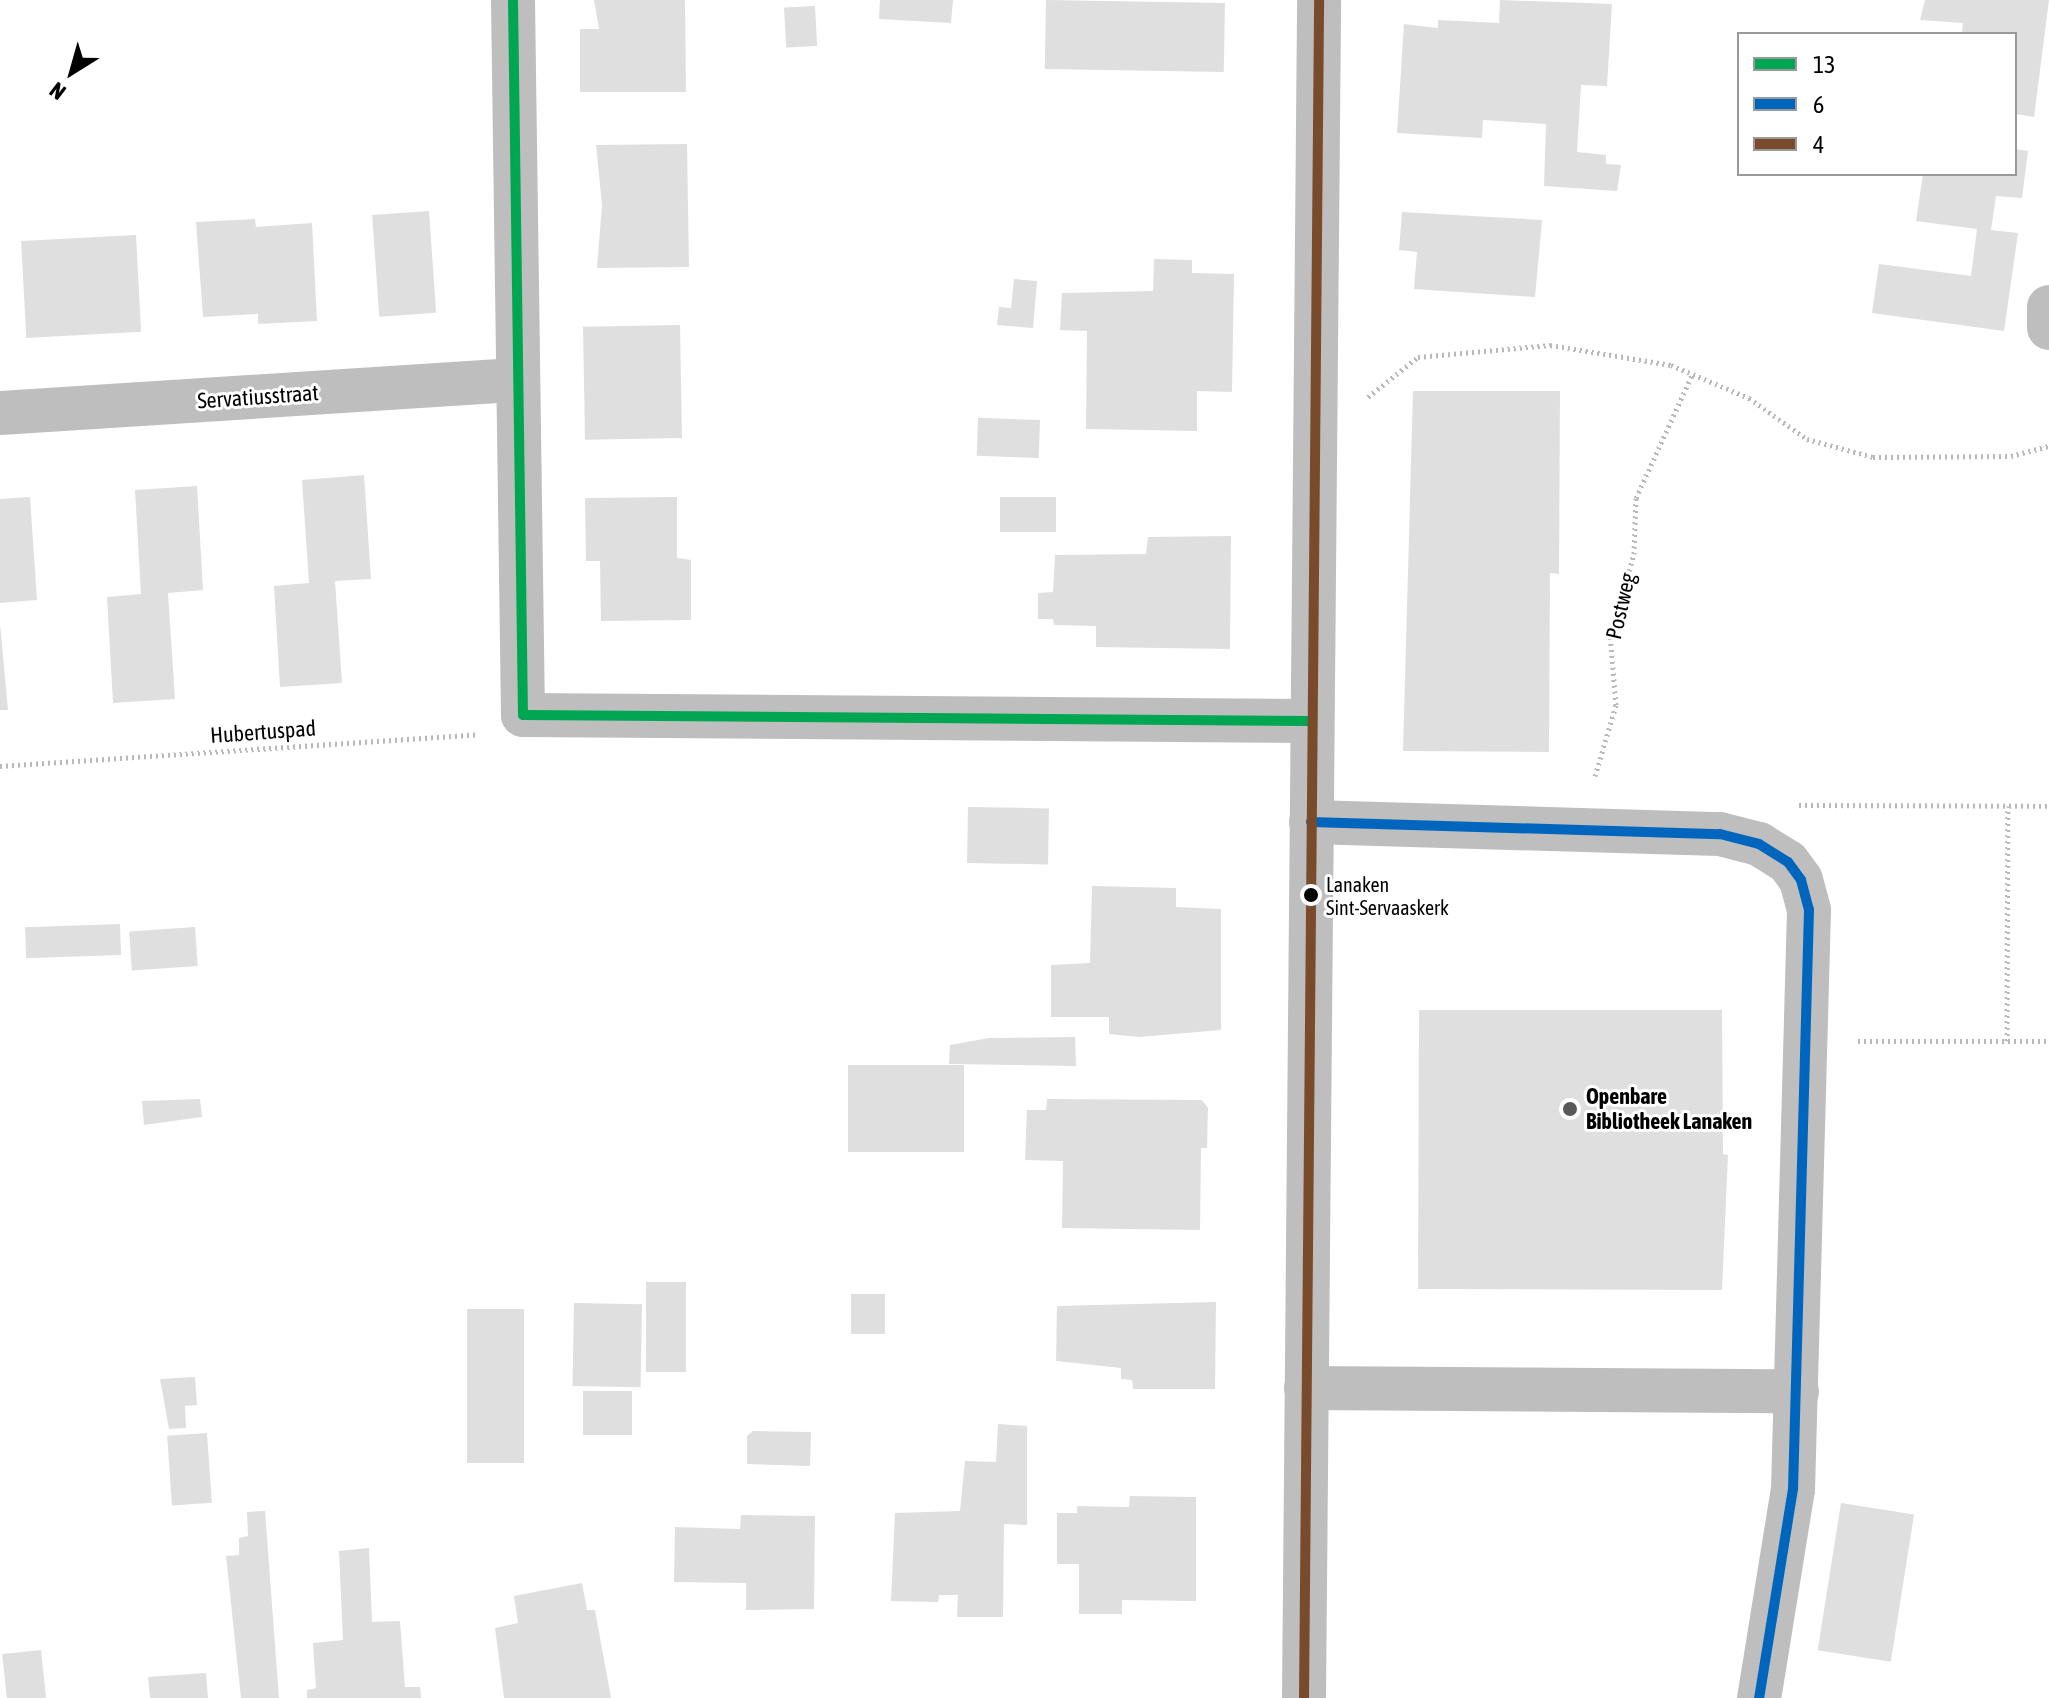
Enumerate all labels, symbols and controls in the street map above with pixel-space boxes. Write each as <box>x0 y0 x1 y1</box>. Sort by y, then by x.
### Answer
north arrow <box>32 32 112 112</box>
legend <box>1737 32 2017 176</box>
text: 13 <box>1813 51 1836 78</box>
text: N <box>45 77 71 105</box>
text: 6 <box>1813 91 1824 118</box>
text: 4 <box>1813 131 1824 158</box>
street label: Servatiusstraat <box>196 380 320 414</box>
street label: Postweg <box>1601 570 1641 642</box>
street label: Hubertuspad <box>209 715 317 749</box>
place label: Lanaken Sint-Servaaskerk <box>1326 872 1449 919</box>
marker: Lanaken Sint-Servaaskerk <box>1303 887 1319 903</box>
place label: Openbare Bibliotheek Lanaken <box>1586 1083 1752 1134</box>
marker: Openbare Bibliotheek Lanaken <box>1561 1100 1579 1118</box>

